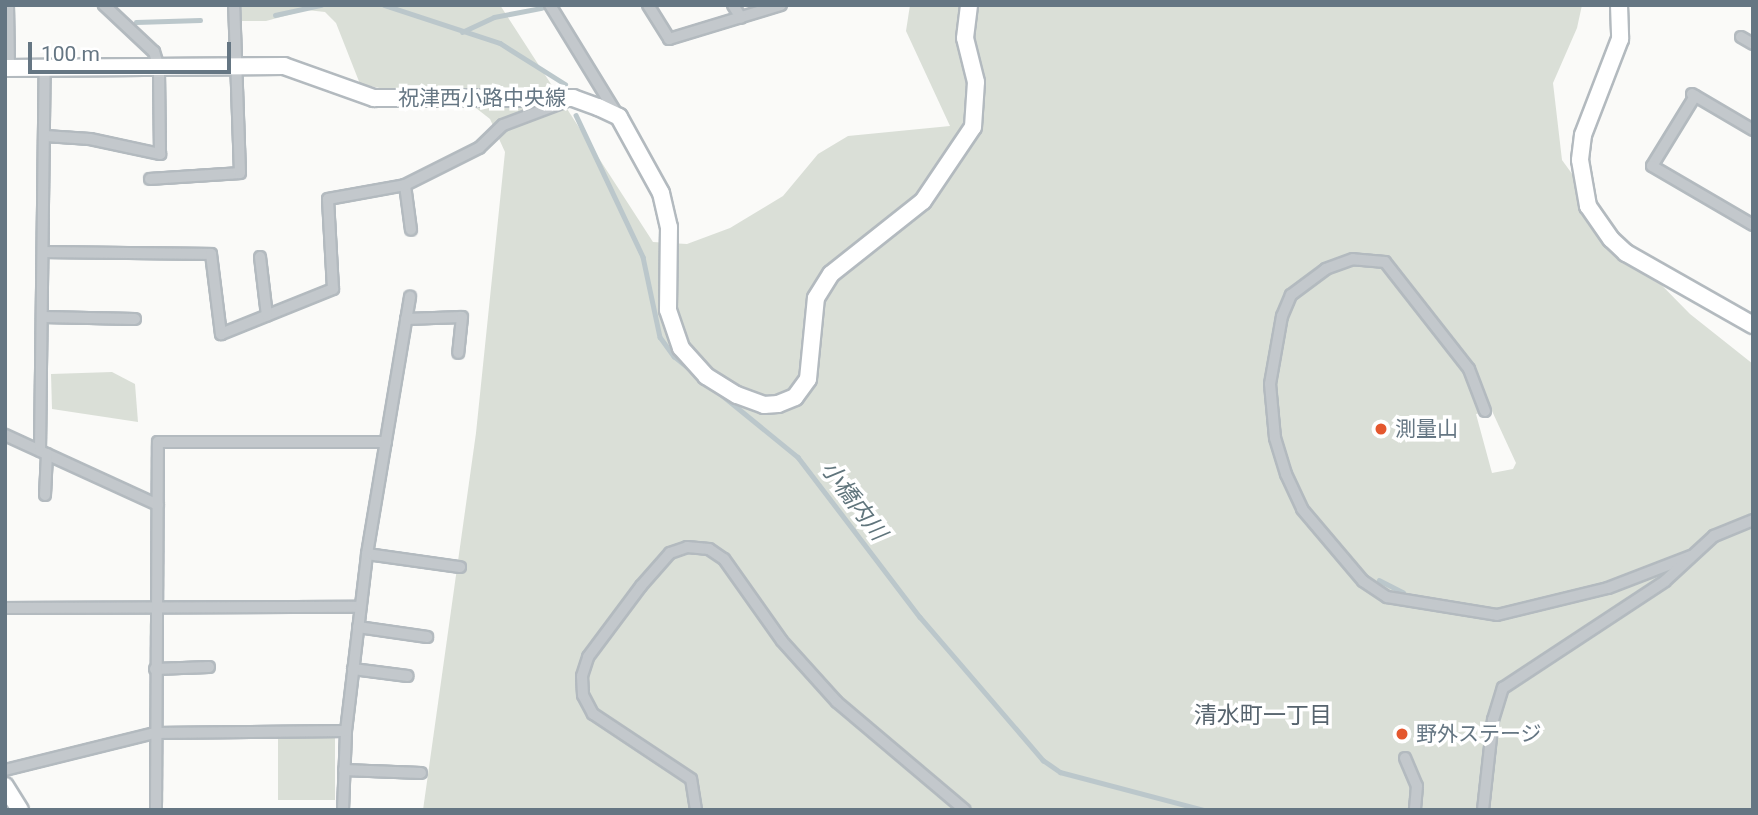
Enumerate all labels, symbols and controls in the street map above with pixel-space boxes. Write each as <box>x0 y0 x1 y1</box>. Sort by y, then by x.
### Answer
scale bar <box>32 28 234 72</box>
text: 100 m <box>41 42 100 66</box>
street label: 祝津西小路中央線 <box>398 85 566 111</box>
place label: 測量山 <box>1395 416 1458 442</box>
marker: 測量山 <box>1373 421 1389 437</box>
water label: 小橋内川 <box>814 456 892 546</box>
district label: 清水町一丁目 <box>1194 702 1332 730</box>
place label: 野外ステージ <box>1416 721 1542 747</box>
marker: 野外ステージ <box>1394 726 1410 742</box>

